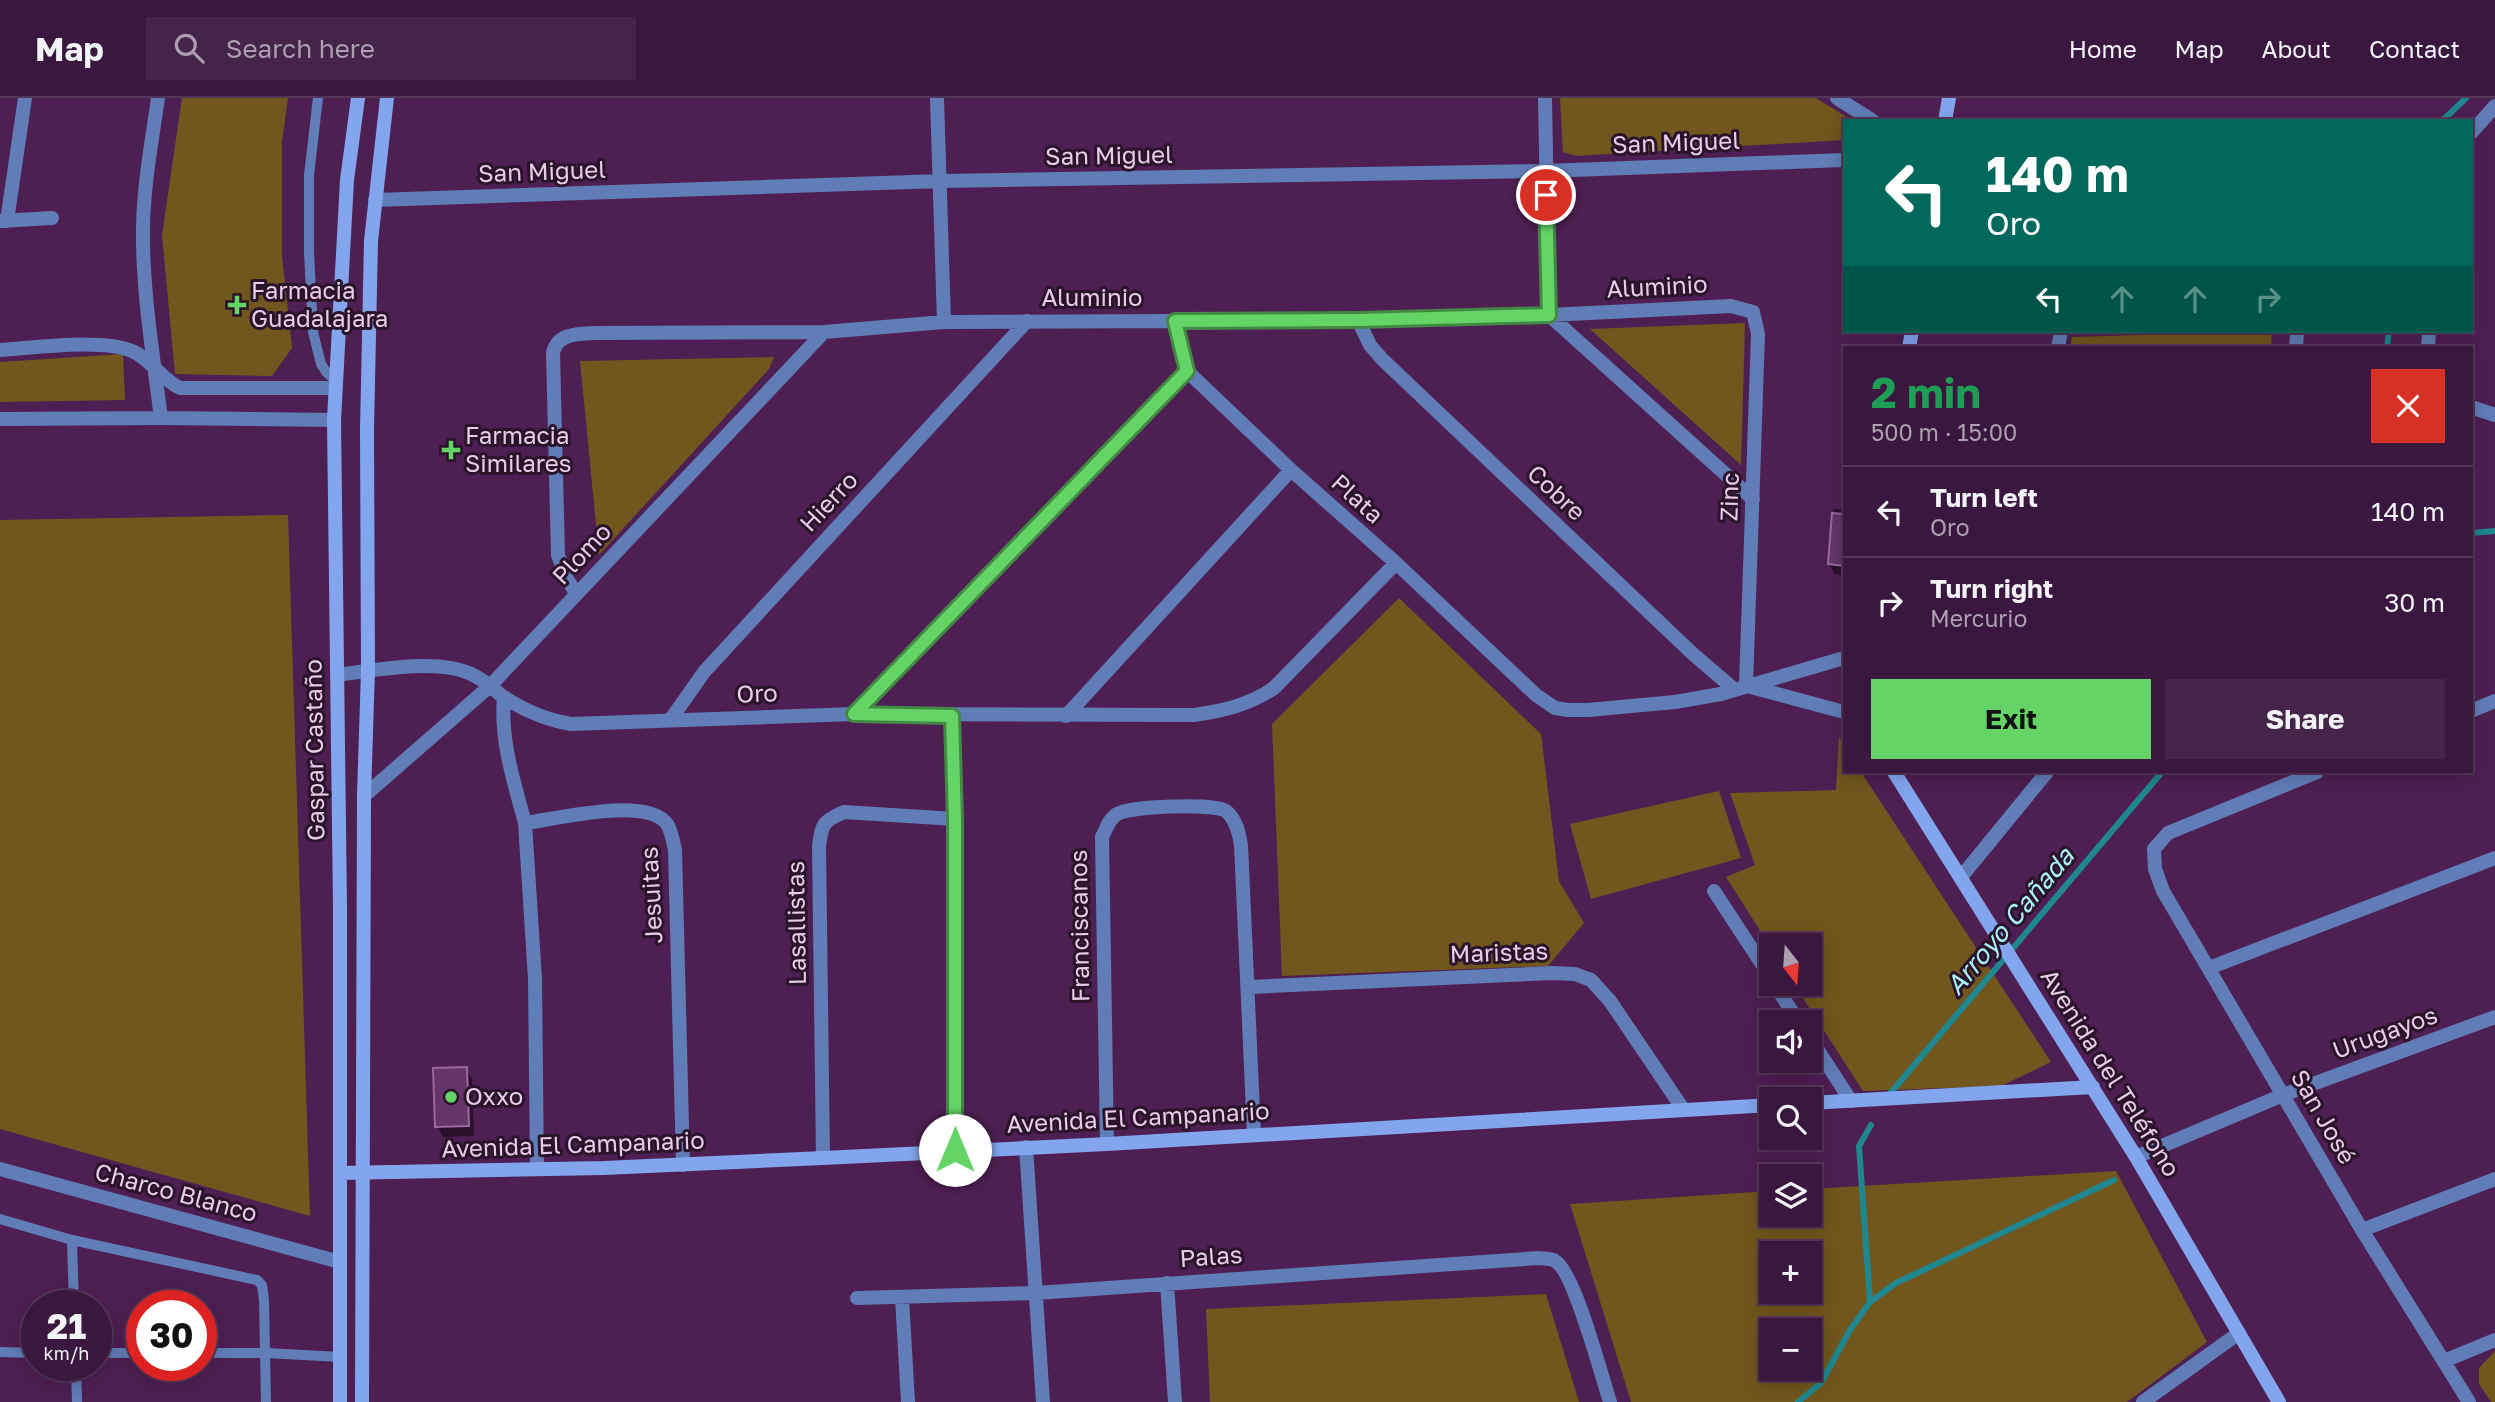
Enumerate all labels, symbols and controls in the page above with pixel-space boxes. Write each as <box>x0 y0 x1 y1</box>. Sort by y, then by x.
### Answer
search box <box>146 17 636 80</box>
text: Map <box>35 29 104 68</box>
icon: search <box>170 29 208 67</box>
text: Search here <box>226 33 375 64</box>
text: Home <box>2069 34 2137 63</box>
text: Map <box>2175 34 2224 63</box>
text: About <box>2262 34 2331 63</box>
text: Contact <box>2369 34 2460 63</box>
street label: San Miguel <box>1612 125 1740 158</box>
street label: San Miguel <box>1045 139 1173 170</box>
text: 140 m <box>1986 144 2129 203</box>
icon: left <box>1871 147 1962 238</box>
street label: San Miguel <box>478 154 606 187</box>
pin <box>1516 165 1576 225</box>
icon: arrive <box>1527 176 1565 214</box>
text: Oro <box>1986 204 2041 242</box>
street label: Aluminio <box>1606 268 1708 303</box>
place label: Farmacia Guadalajara <box>251 275 388 332</box>
icon: left <box>2030 280 2068 318</box>
icon: ahead <box>2103 280 2141 318</box>
icon: ahead <box>2176 280 2214 318</box>
icon: right <box>2249 280 2287 318</box>
street label: Aluminio <box>1041 282 1143 311</box>
marker: Farmacia Guadalajara <box>229 297 245 313</box>
text: 2 min <box>1871 367 1981 417</box>
button: close <box>2371 369 2445 443</box>
text: 500 m · 15:00 <box>1871 418 2017 446</box>
place label: Farmacia Similares <box>465 420 571 477</box>
marker: Farmacia Similares <box>443 442 459 458</box>
street label: Cobre <box>1522 458 1592 526</box>
street label: Hierro <box>793 465 863 537</box>
street label: Plata <box>1326 467 1390 529</box>
street label: Zinc <box>1713 472 1744 522</box>
text: Turn left <box>1930 482 2038 513</box>
icon: left <box>1871 493 1909 531</box>
text: 140 m <box>2371 496 2445 527</box>
text: Oro <box>1930 513 1970 541</box>
street label: Plomo <box>545 516 616 590</box>
text: Turn right <box>1930 573 2053 604</box>
icon: right <box>1871 584 1909 622</box>
text: 30 m <box>2384 587 2445 618</box>
text: Mercurio <box>1930 604 2027 632</box>
street label: Gaspar Castaño <box>297 659 330 841</box>
street label: Oro <box>736 677 778 708</box>
button: Exit <box>1871 679 2151 759</box>
button: Share <box>2165 679 2445 759</box>
water label: Arroyo Cañada <box>1939 840 2081 1001</box>
street label: Jesuitas <box>633 846 668 944</box>
street label: Franciscanos <box>1063 850 1094 1003</box>
street label: Lasallistas <box>780 861 811 985</box>
north arrow <box>1759 933 1822 996</box>
map controls <box>1759 933 1822 1381</box>
street label: Maristas <box>1449 935 1549 968</box>
street label: Avenida del Teléfono <box>2036 963 2187 1181</box>
street label: Urugayos <box>2328 999 2441 1064</box>
button: sound <box>1759 1010 1822 1073</box>
street label: San José <box>2286 1064 2363 1169</box>
place label: Oxxo <box>465 1081 523 1110</box>
button: search <box>1759 1087 1822 1150</box>
marker: Oxxo <box>443 1089 459 1105</box>
street label: Avenida El Campanario <box>1006 1095 1270 1138</box>
position arrow <box>918 1113 992 1187</box>
street label: Avenida El Campanario <box>441 1124 705 1163</box>
street label: Charco Blanco <box>92 1156 261 1227</box>
button: layers <box>1759 1164 1822 1227</box>
street label: Palas <box>1178 1239 1243 1272</box>
button: + <box>1759 1241 1822 1304</box>
speed limit sign: 30 <box>126 1290 217 1381</box>
text: 21 <box>47 1305 86 1347</box>
button: − <box>1759 1318 1822 1381</box>
text: km/h <box>44 1342 89 1364</box>

